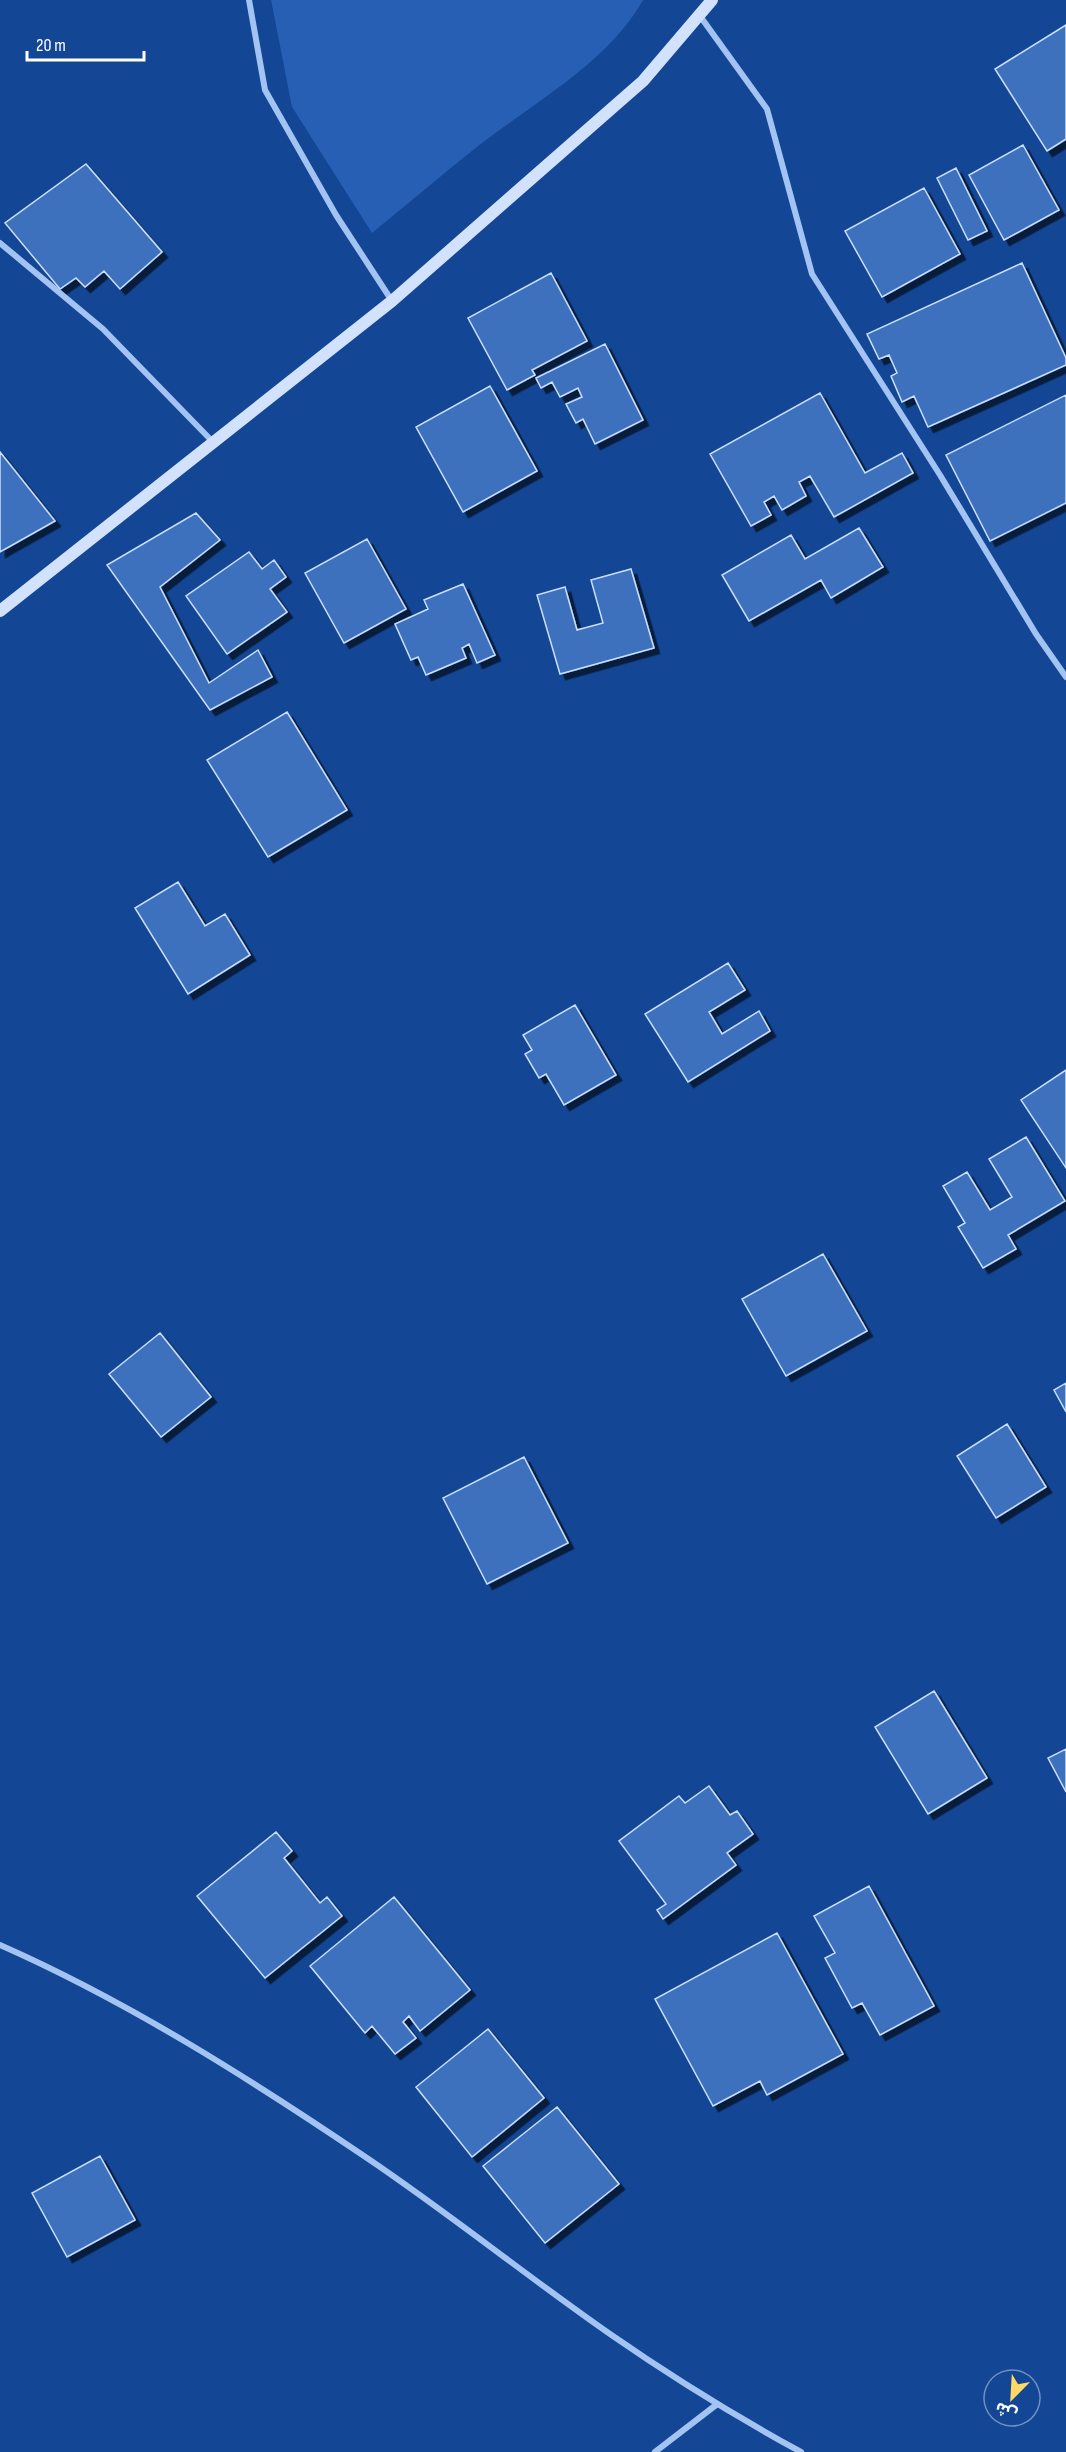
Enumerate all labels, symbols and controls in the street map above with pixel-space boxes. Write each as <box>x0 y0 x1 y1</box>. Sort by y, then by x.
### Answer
scale bar <box>27 24 144 62</box>
text: 20 m <box>36 35 66 56</box>
north arrow <box>982 2368 1042 2428</box>
text: ش <box>993 2397 1020 2423</box>

